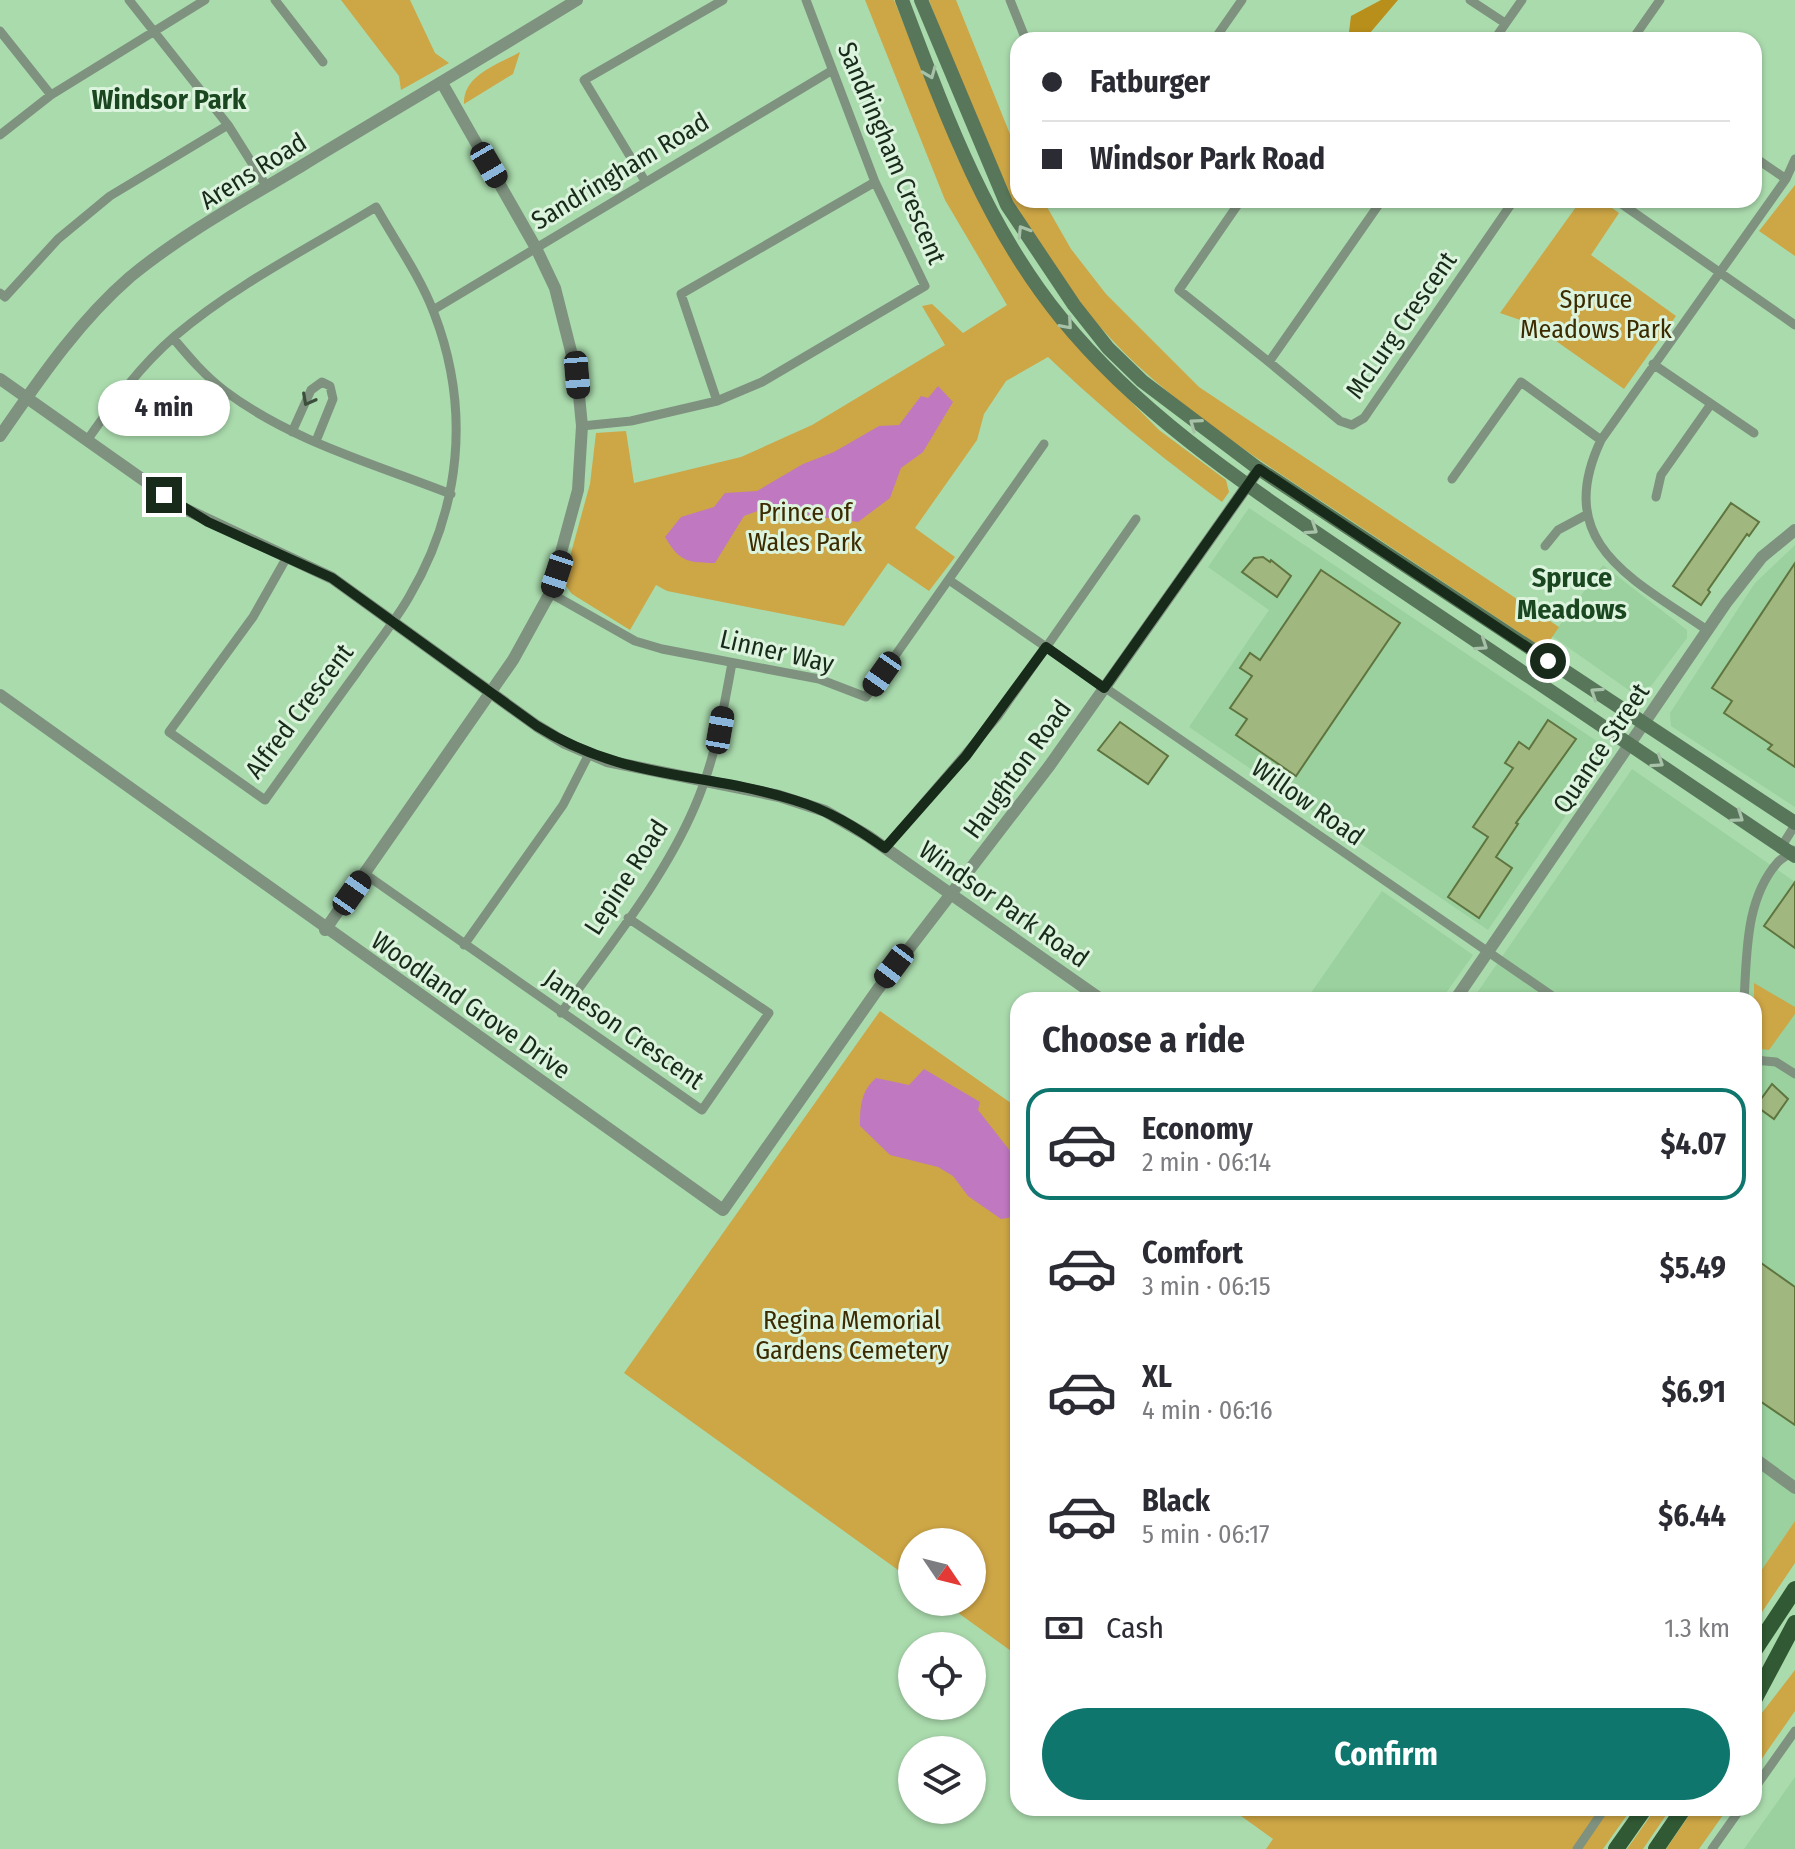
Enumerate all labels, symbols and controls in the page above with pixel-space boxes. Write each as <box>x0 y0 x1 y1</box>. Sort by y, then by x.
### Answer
street label: Sandringham Crescent <box>831 38 953 269</box>
text: Fatburger <box>1090 64 1210 100</box>
one-way arrow <box>920 65 936 79</box>
district label: Windsor Park <box>92 83 247 116</box>
street label: Sandringham Road <box>526 106 715 237</box>
street label: Arens Road <box>194 127 312 216</box>
car <box>467 138 511 192</box>
text: Windsor Park Road <box>1090 141 1325 177</box>
one-way arrow <box>1018 225 1033 240</box>
street label: McLurg Crescent <box>1339 245 1464 405</box>
park label: Spruce Meadows Park <box>1520 284 1673 345</box>
one-way arrow <box>1057 315 1072 330</box>
car <box>563 350 591 400</box>
callout: 4 min <box>98 379 230 435</box>
text: 4 min <box>135 392 193 423</box>
one-way arrow <box>302 392 317 406</box>
one-way arrow <box>1190 419 1204 433</box>
route end <box>146 477 182 513</box>
park label: Prince of Wales Park <box>748 497 863 558</box>
one-way arrow <box>1303 520 1317 535</box>
car <box>538 547 576 601</box>
district label: Spruce Meadows <box>1517 561 1627 626</box>
street label: Linner Way <box>717 623 837 680</box>
one-way arrow <box>1474 635 1488 650</box>
street label: Alfred Crescent <box>239 637 360 785</box>
route start <box>1530 643 1566 679</box>
car <box>858 647 906 701</box>
street label: Quance Street <box>1547 677 1656 819</box>
one-way arrow <box>1590 687 1605 702</box>
street label: Haughton Road <box>957 694 1078 845</box>
car <box>704 704 736 756</box>
street label: Willow Road <box>1245 752 1370 852</box>
one-way arrow <box>1649 752 1663 767</box>
one-way arrow <box>1729 807 1743 822</box>
street label: Lepine Road <box>578 814 675 941</box>
street label: Windsor Park Road <box>913 834 1094 974</box>
car <box>328 866 376 920</box>
street label: Woodland Grove Drive <box>365 925 576 1086</box>
car <box>870 940 918 992</box>
street label: Jameson Crescent <box>538 963 710 1096</box>
text: Choose a ride <box>1042 1018 1245 1062</box>
icon: car <box>1046 1108 1118 1180</box>
text: Economy <box>1142 1111 1253 1147</box>
text: $4.07 <box>1661 1126 1726 1162</box>
text: 2 min · 06:14 <box>1142 1147 1271 1178</box>
icon: car <box>1046 1232 1118 1304</box>
text: Comfort <box>1142 1235 1243 1271</box>
text: $5.49 <box>1660 1250 1726 1286</box>
text: 3 min · 06:15 <box>1142 1271 1271 1302</box>
park label: Regina Memorial Gardens Cemetery <box>755 1305 949 1366</box>
icon: car <box>1046 1356 1118 1428</box>
text: XL <box>1142 1359 1172 1395</box>
text: $6.91 <box>1661 1374 1726 1410</box>
text: 4 min · 06:16 <box>1142 1395 1273 1426</box>
icon: car <box>1046 1480 1118 1552</box>
text: Black <box>1142 1483 1210 1519</box>
text: $6.44 <box>1658 1498 1726 1534</box>
text: 5 min · 06:17 <box>1142 1519 1270 1550</box>
north arrow <box>898 1528 986 1616</box>
map controls <box>898 1528 986 1824</box>
icon: cash <box>1042 1606 1086 1650</box>
text: Cash <box>1106 1610 1164 1646</box>
text: 1.3 km <box>1664 1613 1730 1644</box>
button: locate <box>898 1632 986 1720</box>
button: Confirm <box>1042 1708 1730 1800</box>
button: layers <box>898 1736 986 1824</box>

